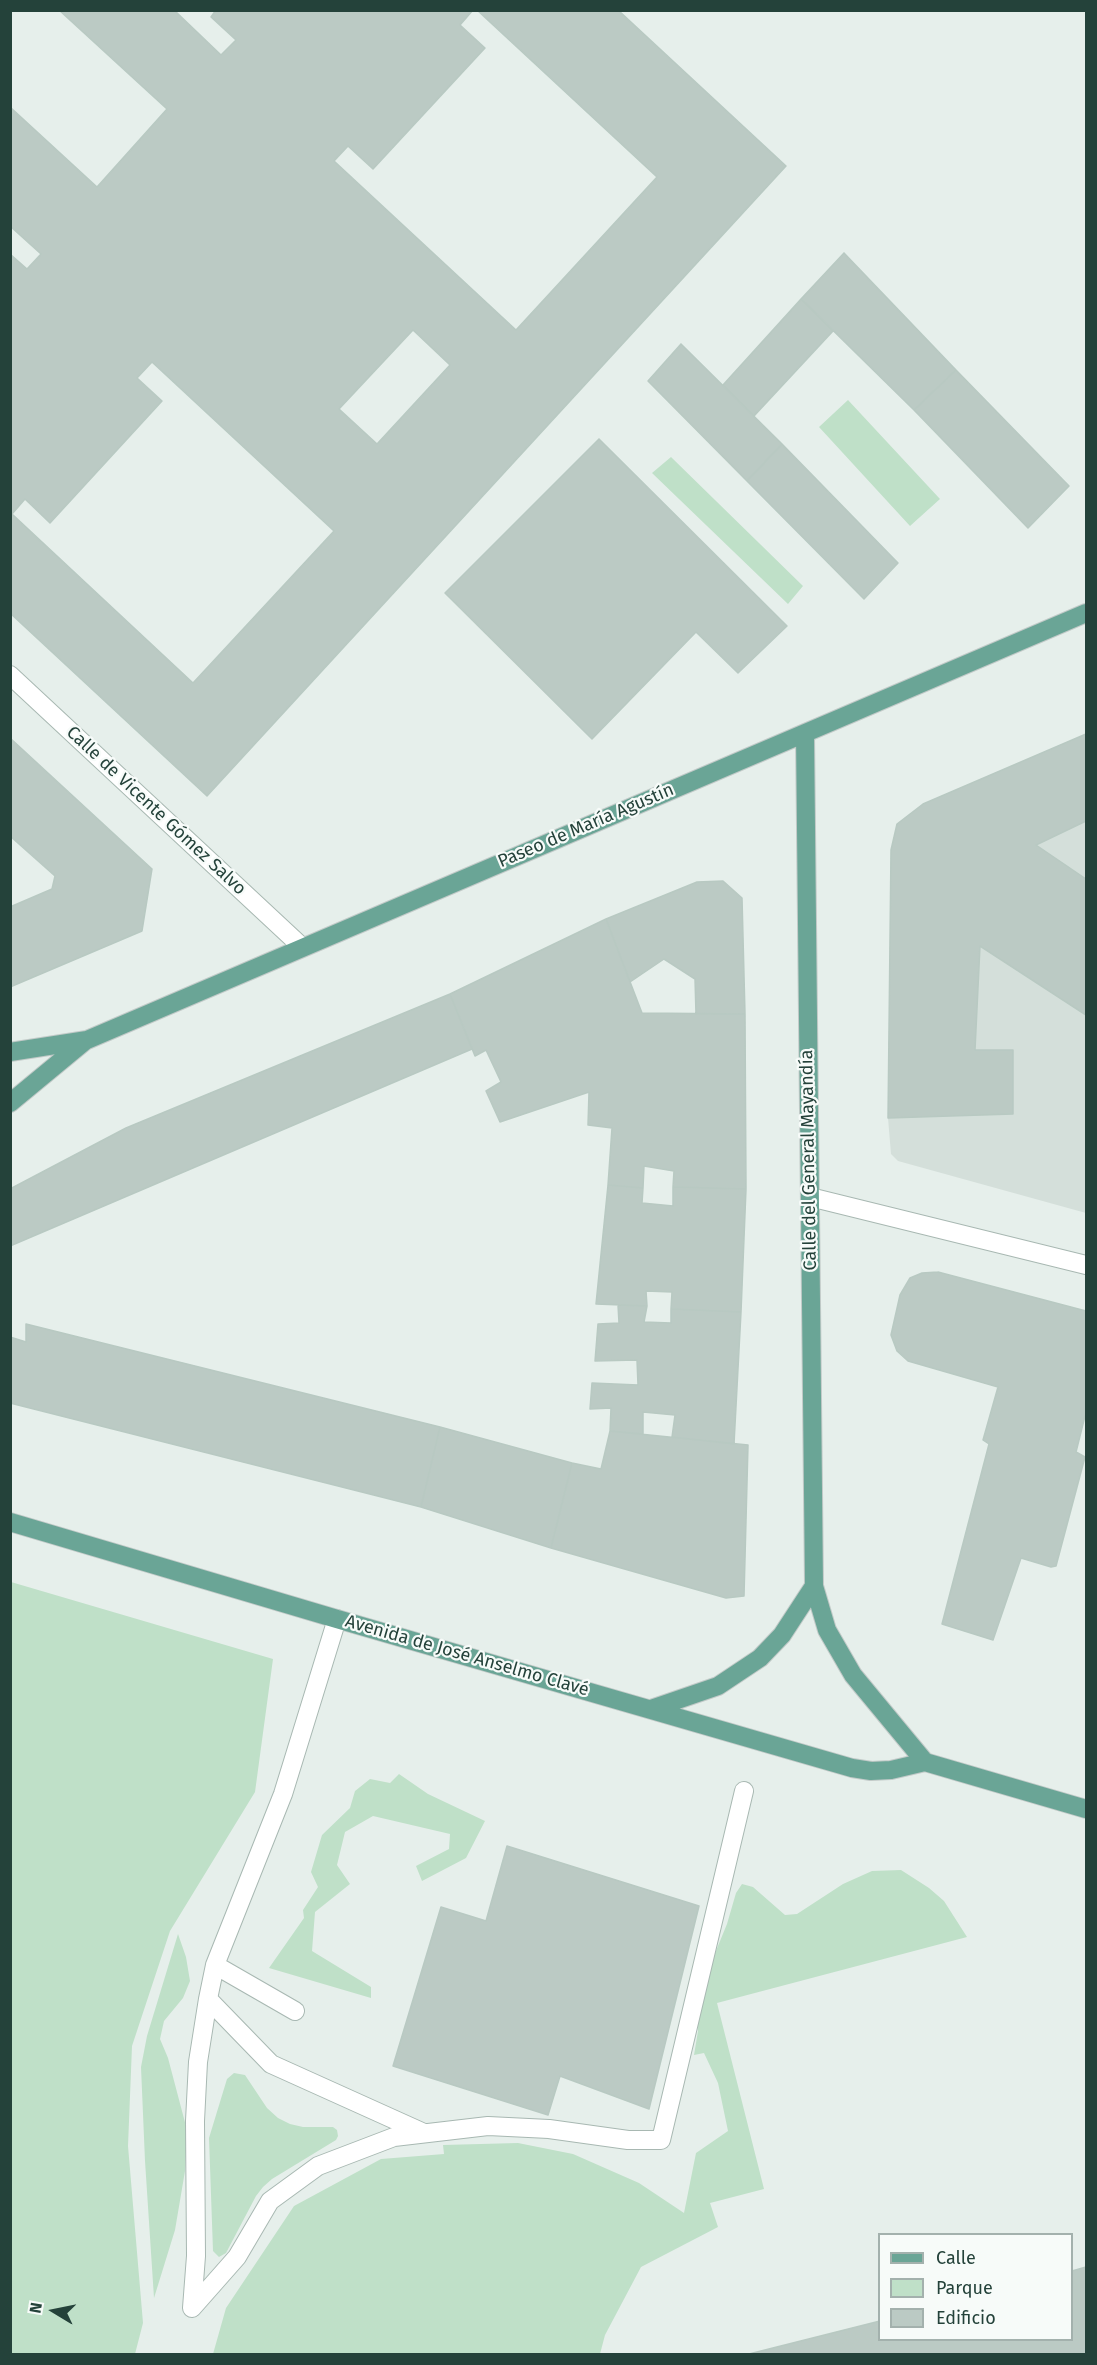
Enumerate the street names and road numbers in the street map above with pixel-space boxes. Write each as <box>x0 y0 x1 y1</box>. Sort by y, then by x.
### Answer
street label: Calle de Vicente Gómez Salvo <box>62 722 250 900</box>
street label: Paseo de María Agustín <box>495 779 677 873</box>
street label: Calle del General Mayandía <box>796 1049 822 1271</box>
street label: Avenida de José Anselmo Clavé <box>343 1611 591 1701</box>

